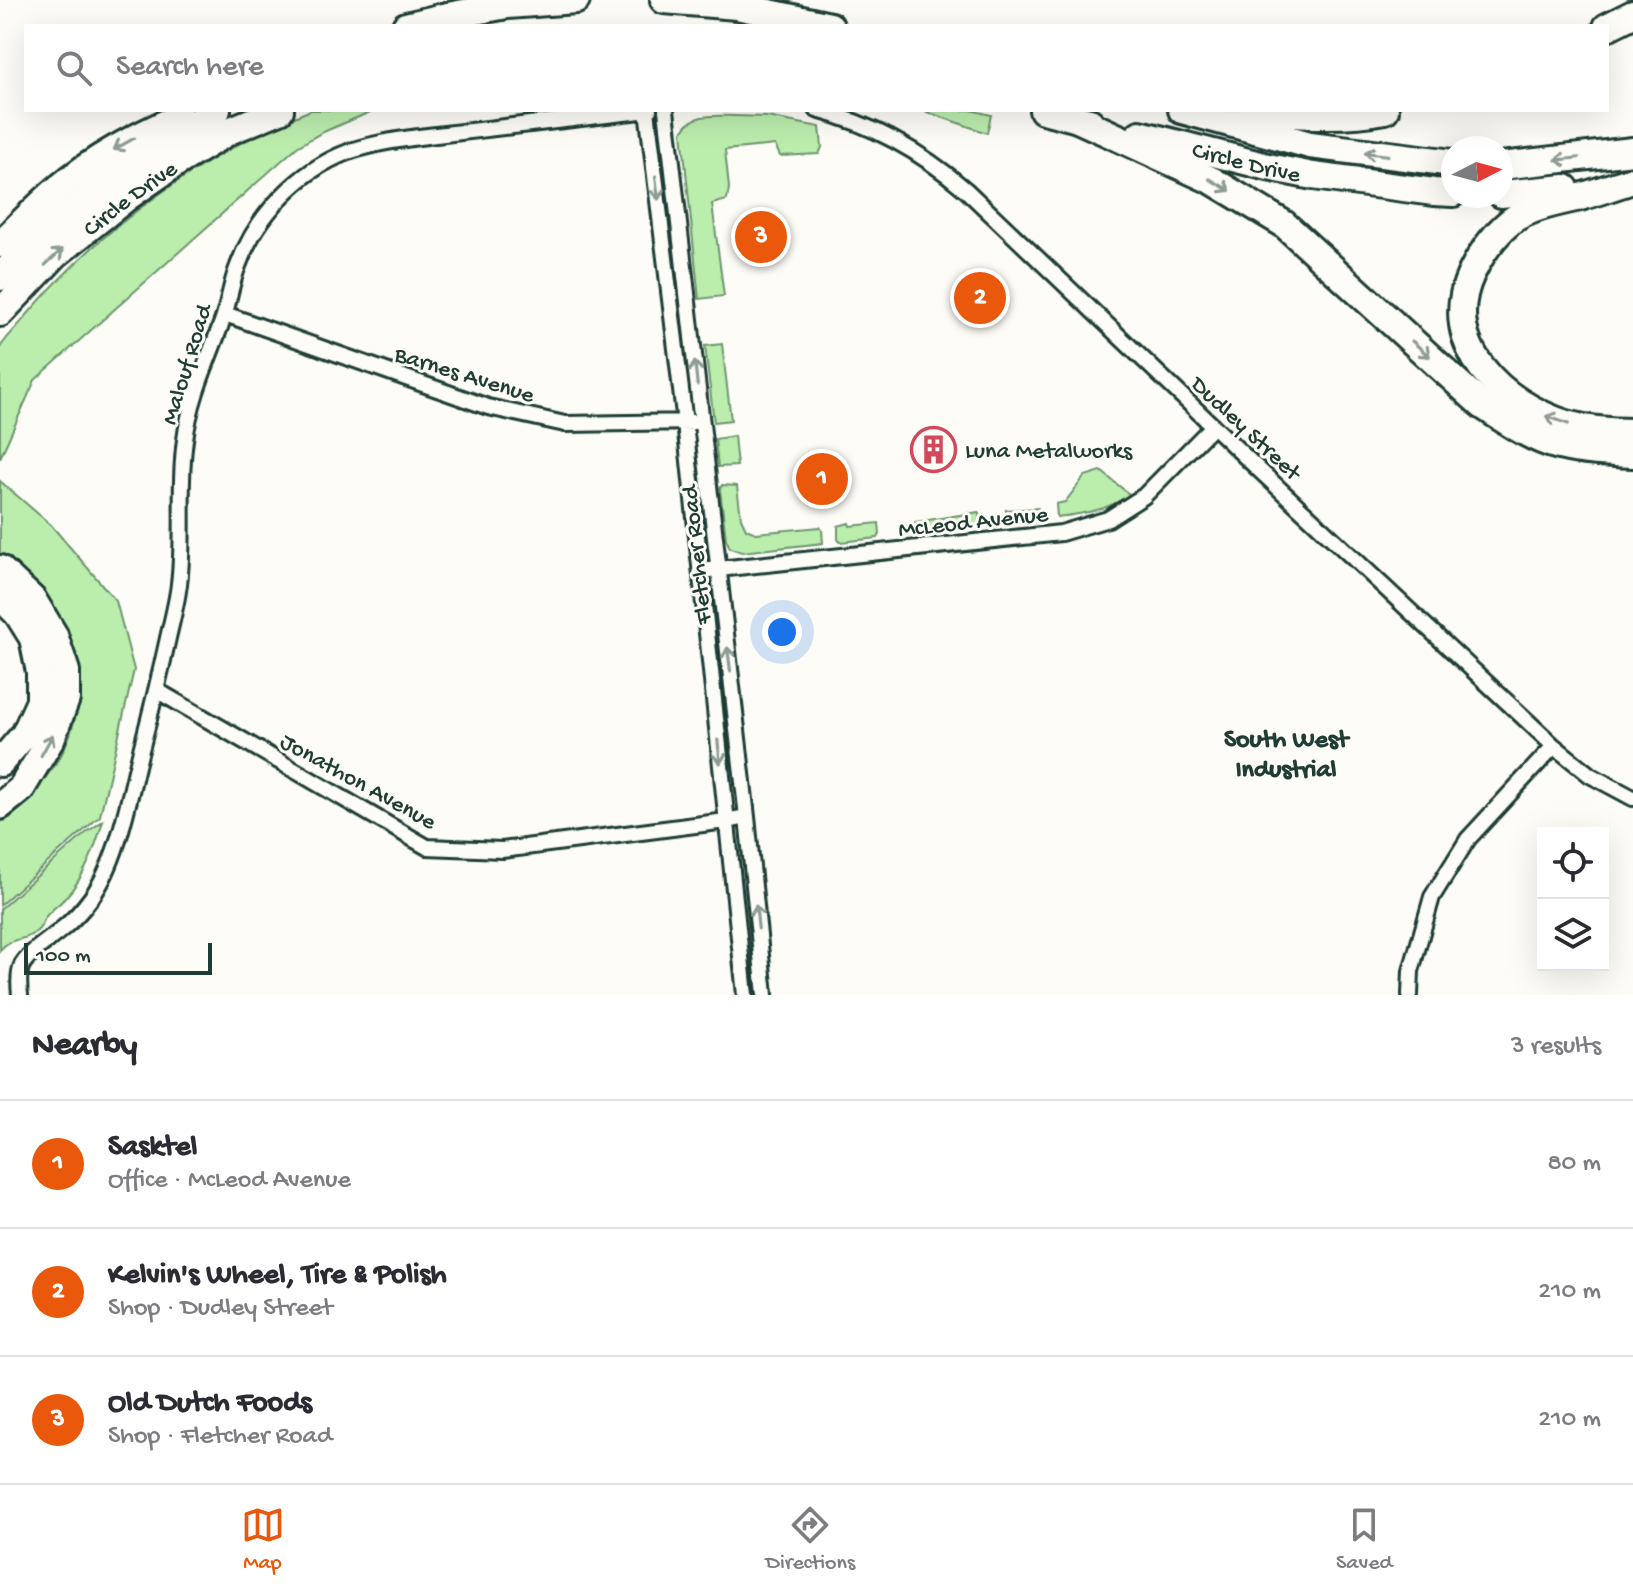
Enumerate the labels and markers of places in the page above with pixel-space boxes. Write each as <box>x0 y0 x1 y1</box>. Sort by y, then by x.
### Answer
pin: 3 <box>735 207 787 267</box>
pin: 2 <box>954 268 1006 328</box>
building icon: Luna Metalworks <box>910 425 958 473</box>
place label: Luna Metalworks <box>965 438 1133 467</box>
pin: 1 <box>796 449 848 509</box>

